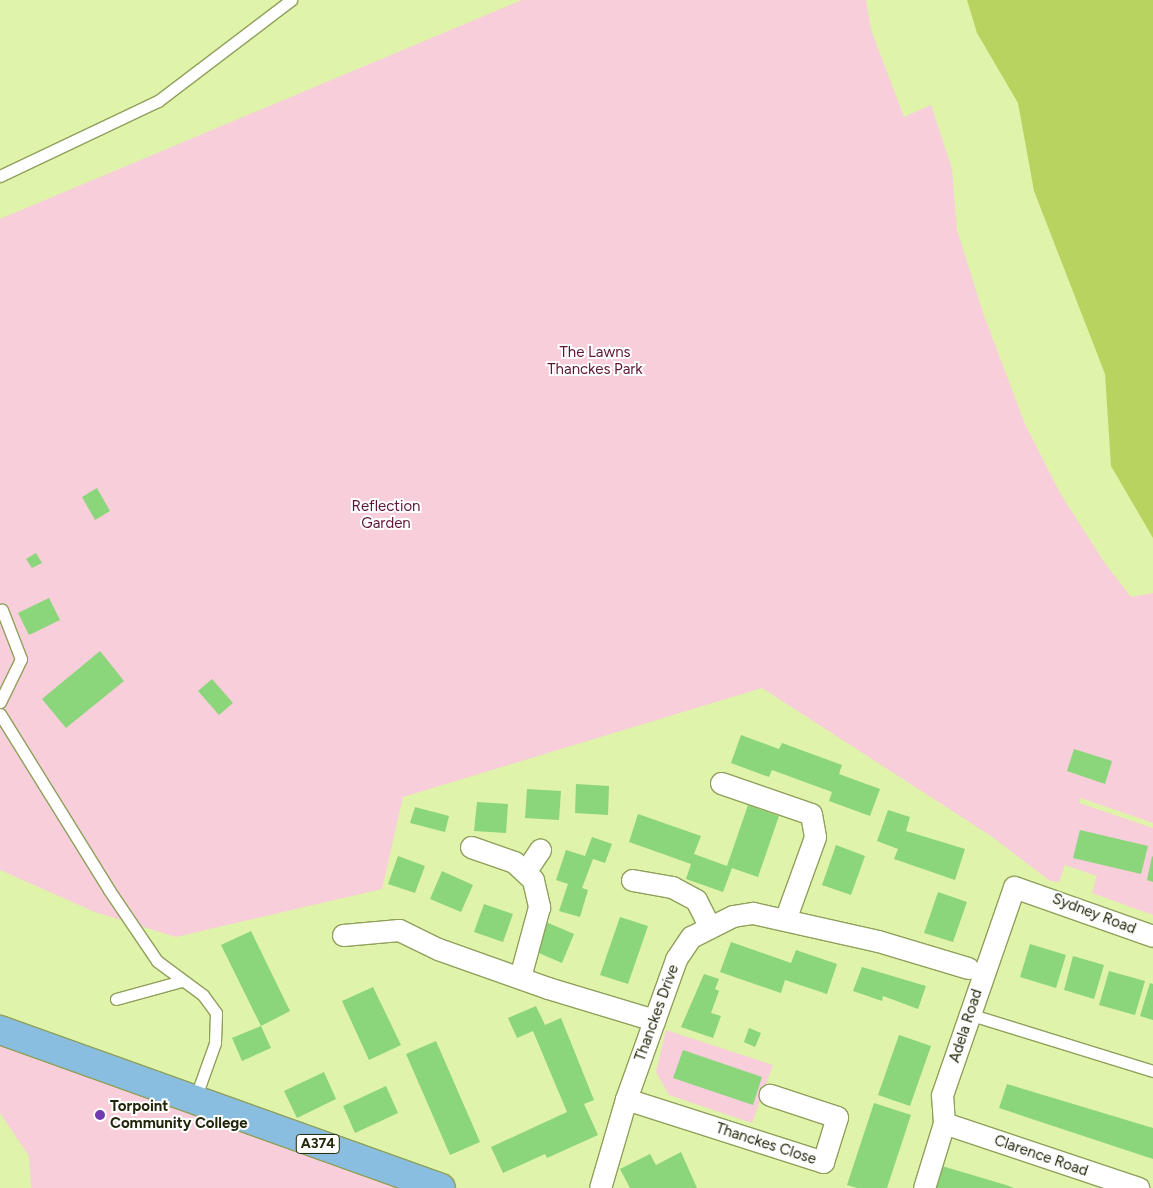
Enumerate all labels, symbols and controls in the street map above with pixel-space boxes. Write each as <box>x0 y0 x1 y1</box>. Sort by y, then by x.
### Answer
park label: The Lawns Thanckes Park <box>547 343 643 378</box>
park label: Reflection Garden <box>352 497 420 532</box>
street label: Sydney Road <box>1050 890 1138 938</box>
street label: Thanckes Drive <box>631 962 683 1064</box>
street label: Adela Road <box>946 987 986 1065</box>
place label: Torpoint Community College <box>110 1097 248 1132</box>
marker: Torpoint Community College <box>94 1109 106 1121</box>
street label: Thanckes Close <box>713 1119 819 1169</box>
road number: A374 <box>296 1132 340 1156</box>
street label: Clarence Road <box>992 1132 1090 1180</box>

